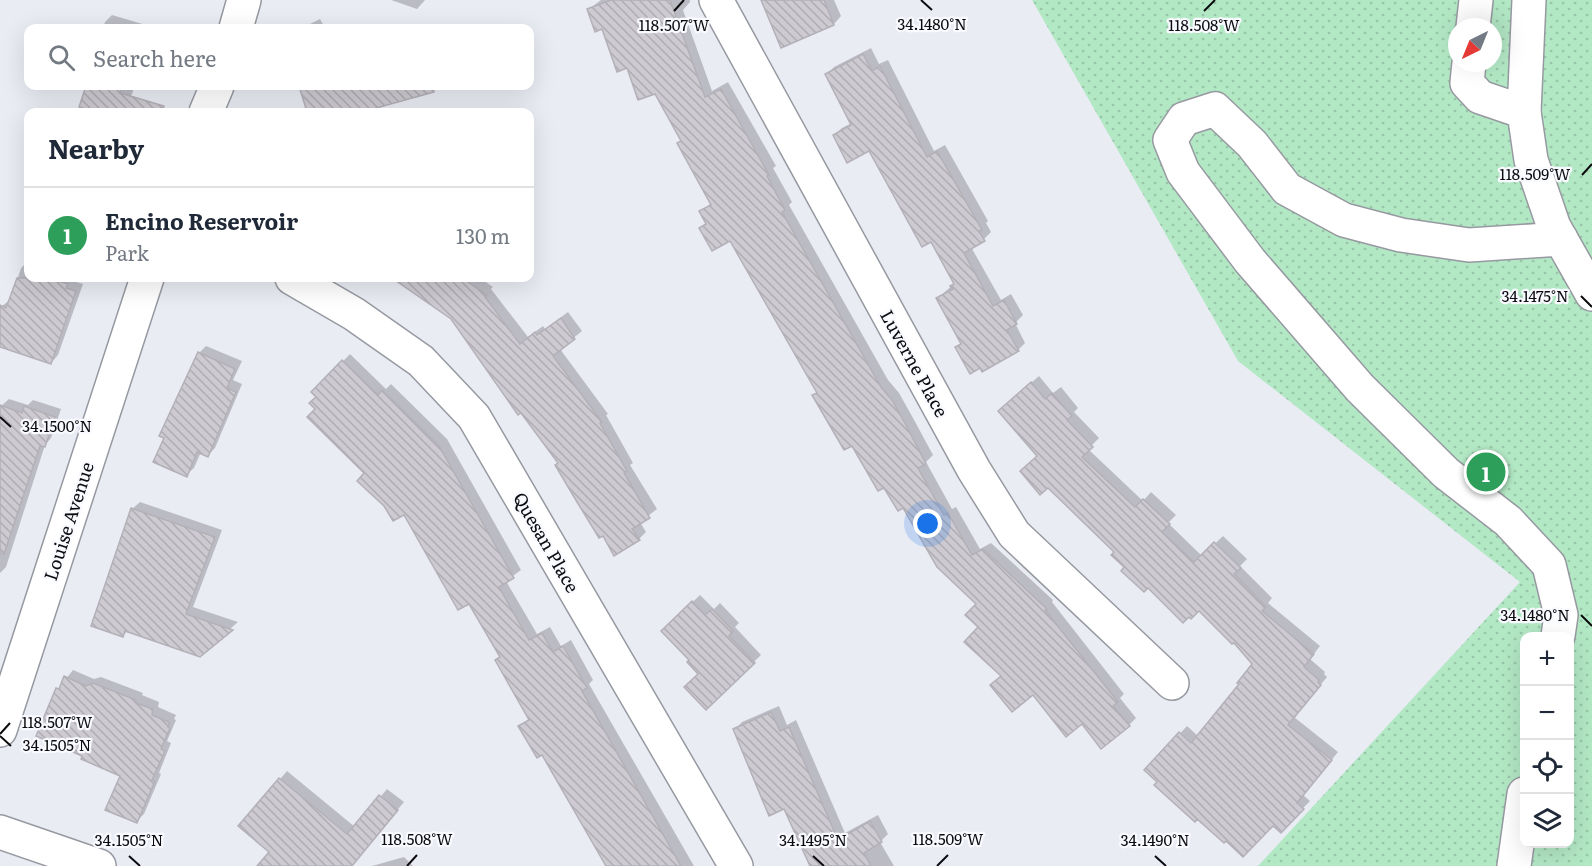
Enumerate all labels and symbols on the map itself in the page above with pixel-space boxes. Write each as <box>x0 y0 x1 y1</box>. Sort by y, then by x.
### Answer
text: 34.1480°N <box>897 12 967 35</box>
text: 118.507°W <box>639 13 710 36</box>
text: 118.508°W <box>1168 13 1240 36</box>
north arrow <box>1448 18 1502 72</box>
text: 118.509°W <box>1500 162 1571 185</box>
text: 34.1475°N <box>1502 284 1568 307</box>
street label: Luverne Place <box>874 304 956 422</box>
text: 34.1500°N <box>22 414 92 437</box>
pin: 1 <box>1466 450 1506 494</box>
street label: Louise Avenue <box>36 458 100 584</box>
street label: Quesan Place <box>507 487 587 597</box>
your location <box>913 509 942 538</box>
text: 34.1480°N <box>1500 603 1570 626</box>
text: 118.507°W <box>22 710 93 733</box>
text: 34.1505°N <box>23 733 91 756</box>
text: 118.508°W <box>381 827 453 850</box>
text: 118.509°W <box>913 827 984 850</box>
text: 34.1505°N <box>95 828 163 851</box>
text: 34.1495°N <box>779 828 847 851</box>
text: 34.1490°N <box>1120 828 1190 851</box>

